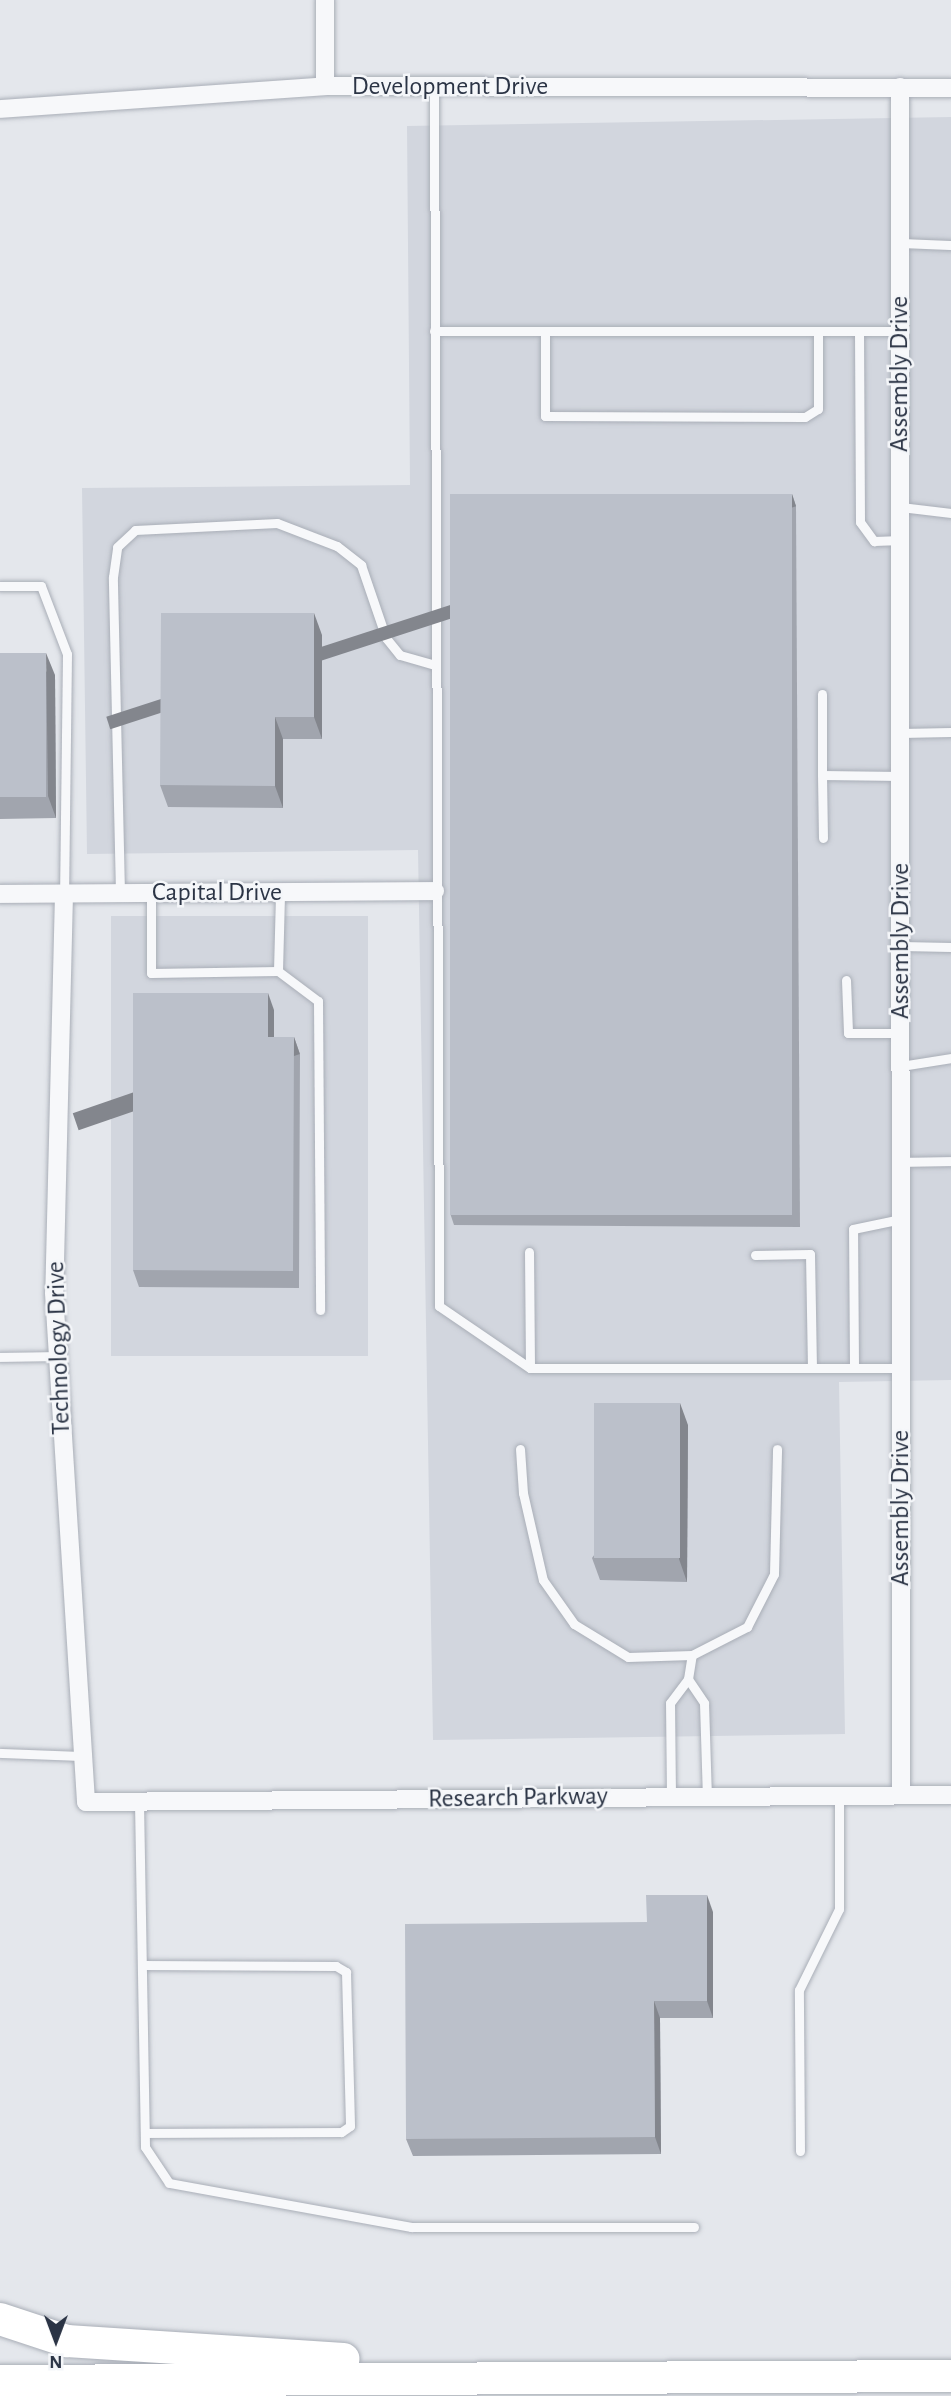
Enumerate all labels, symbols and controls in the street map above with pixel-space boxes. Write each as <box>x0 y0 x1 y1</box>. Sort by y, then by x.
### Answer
street label: Development Drive <box>352 71 548 103</box>
street label: Assembly Drive <box>884 296 916 452</box>
street label: Assembly Drive <box>885 863 917 1019</box>
street label: Capital Drive <box>152 877 282 909</box>
street label: Technology Drive <box>40 1261 78 1435</box>
street label: Assembly Drive <box>885 1430 917 1586</box>
street label: Research Parkway <box>428 1781 608 1815</box>
north arrow <box>21 2305 91 2375</box>
text: N <box>49 2352 63 2371</box>

